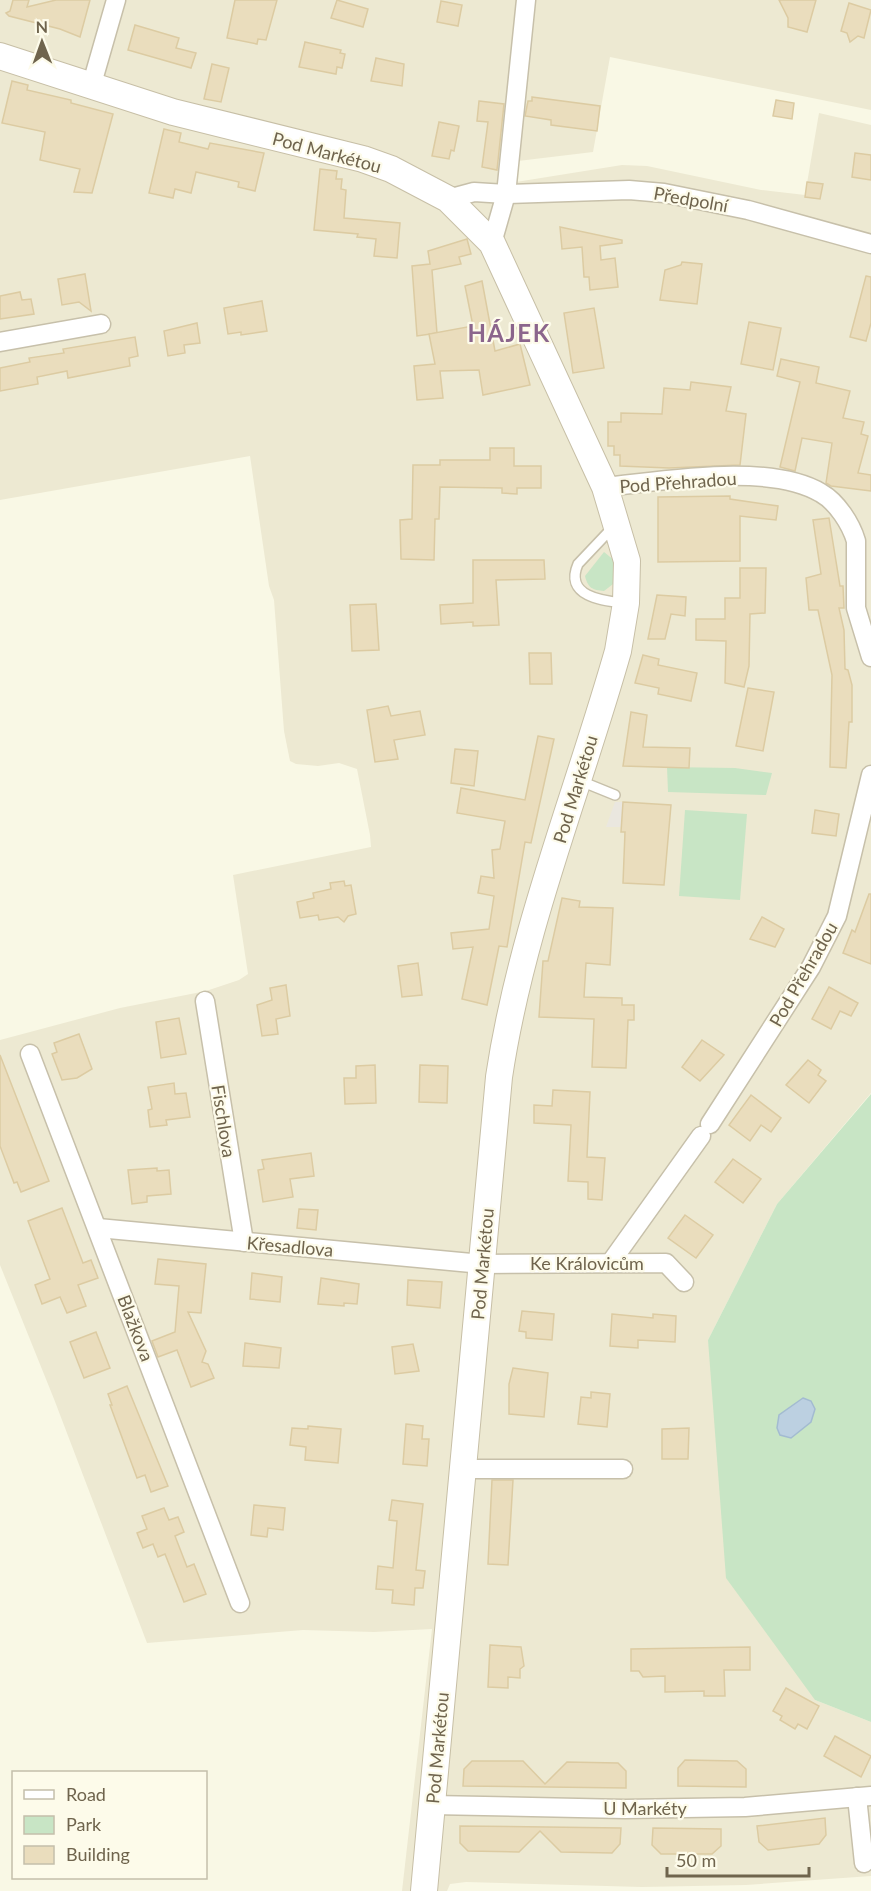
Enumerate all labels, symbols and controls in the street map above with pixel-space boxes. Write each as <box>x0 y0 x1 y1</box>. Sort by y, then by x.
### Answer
north arrow <box>12 12 72 72</box>
text: N <box>35 17 48 36</box>
street label: Pod Markétou <box>270 127 384 177</box>
street label: Předpolní <box>652 182 731 216</box>
district label: HÁJEK <box>467 318 551 347</box>
street label: Pod Přehradou <box>619 467 737 497</box>
street label: Pod Markétou <box>548 732 602 846</box>
street label: Pod Přehradou <box>764 918 842 1030</box>
street label: Fischlova <box>207 1083 241 1159</box>
street label: Pod Markétou <box>466 1207 498 1321</box>
street label: Křesadlova <box>246 1231 334 1261</box>
street label: Ke Královicům <box>530 1252 644 1274</box>
street label: Blažkova <box>113 1292 159 1364</box>
street label: Pod Markétou <box>421 1691 453 1805</box>
legend <box>12 1771 207 1879</box>
text: Road <box>66 1783 106 1805</box>
street label: U Markéty <box>603 1797 688 1819</box>
text: Park <box>66 1813 102 1835</box>
scale bar <box>667 1840 810 1878</box>
text: Building <box>66 1843 130 1865</box>
text: 50 m <box>676 1849 716 1871</box>

